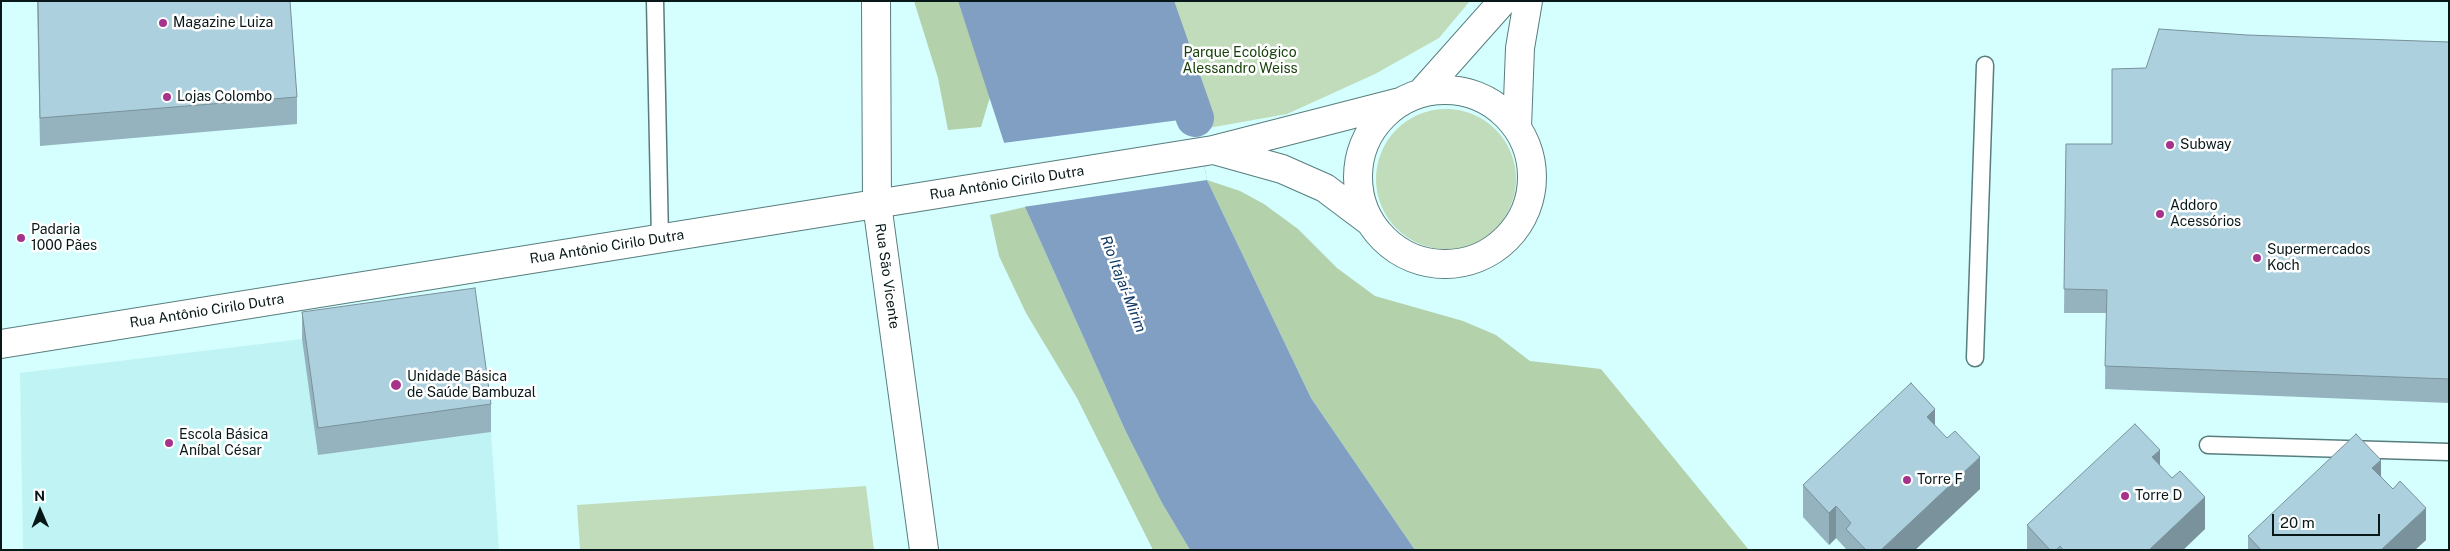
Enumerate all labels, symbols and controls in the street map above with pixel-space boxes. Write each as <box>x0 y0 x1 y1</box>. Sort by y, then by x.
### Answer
place label: Magazine Luiza <box>173 15 273 31</box>
marker: Magazine Luiza <box>157 17 169 29</box>
park label: Parque Ecológico Alessandro Weiss <box>1182 45 1298 78</box>
place label: Lojas Colombo <box>177 89 272 105</box>
marker: Lojas Colombo <box>161 91 173 103</box>
place label: Subway <box>2180 137 2232 153</box>
marker: Subway <box>2164 139 2176 151</box>
street label: Rua Antônio Cirilo Dutra <box>929 162 1085 204</box>
place label: Addoro Acessórios <box>2170 198 2241 230</box>
marker: Addoro Acessórios <box>2154 208 2166 220</box>
place label: Padaria 1000 Pães <box>31 222 97 254</box>
street label: Rua São Vicente <box>871 222 903 330</box>
street label: Rua Antônio Cirilo Dutra <box>529 226 685 268</box>
marker: Padaria 1000 Pães <box>15 232 27 244</box>
water label: Rio Itajaí-Mirim <box>1096 233 1150 335</box>
place label: Supermercados Koch <box>2267 242 2370 274</box>
marker: Supermercados Koch <box>2251 252 2263 264</box>
street label: Rua Antônio Cirilo Dutra <box>129 290 285 332</box>
place label: Unidade Básica de Saúde Bambuzal <box>407 369 536 402</box>
marker: Unidade Básica de Saúde Bambuzal <box>389 378 403 392</box>
place label: Escola Básica Aníbal César <box>179 427 268 460</box>
marker: Escola Básica Aníbal César <box>163 437 175 449</box>
place label: Torre F <box>1917 472 1963 488</box>
marker: Torre F <box>1901 474 1913 486</box>
north arrow <box>15 486 65 536</box>
text: N <box>34 488 45 504</box>
place label: Torre D <box>2135 488 2182 504</box>
marker: Torre D <box>2119 490 2131 502</box>
scale bar <box>2275 504 2382 536</box>
text: 20 m <box>2280 514 2315 531</box>

